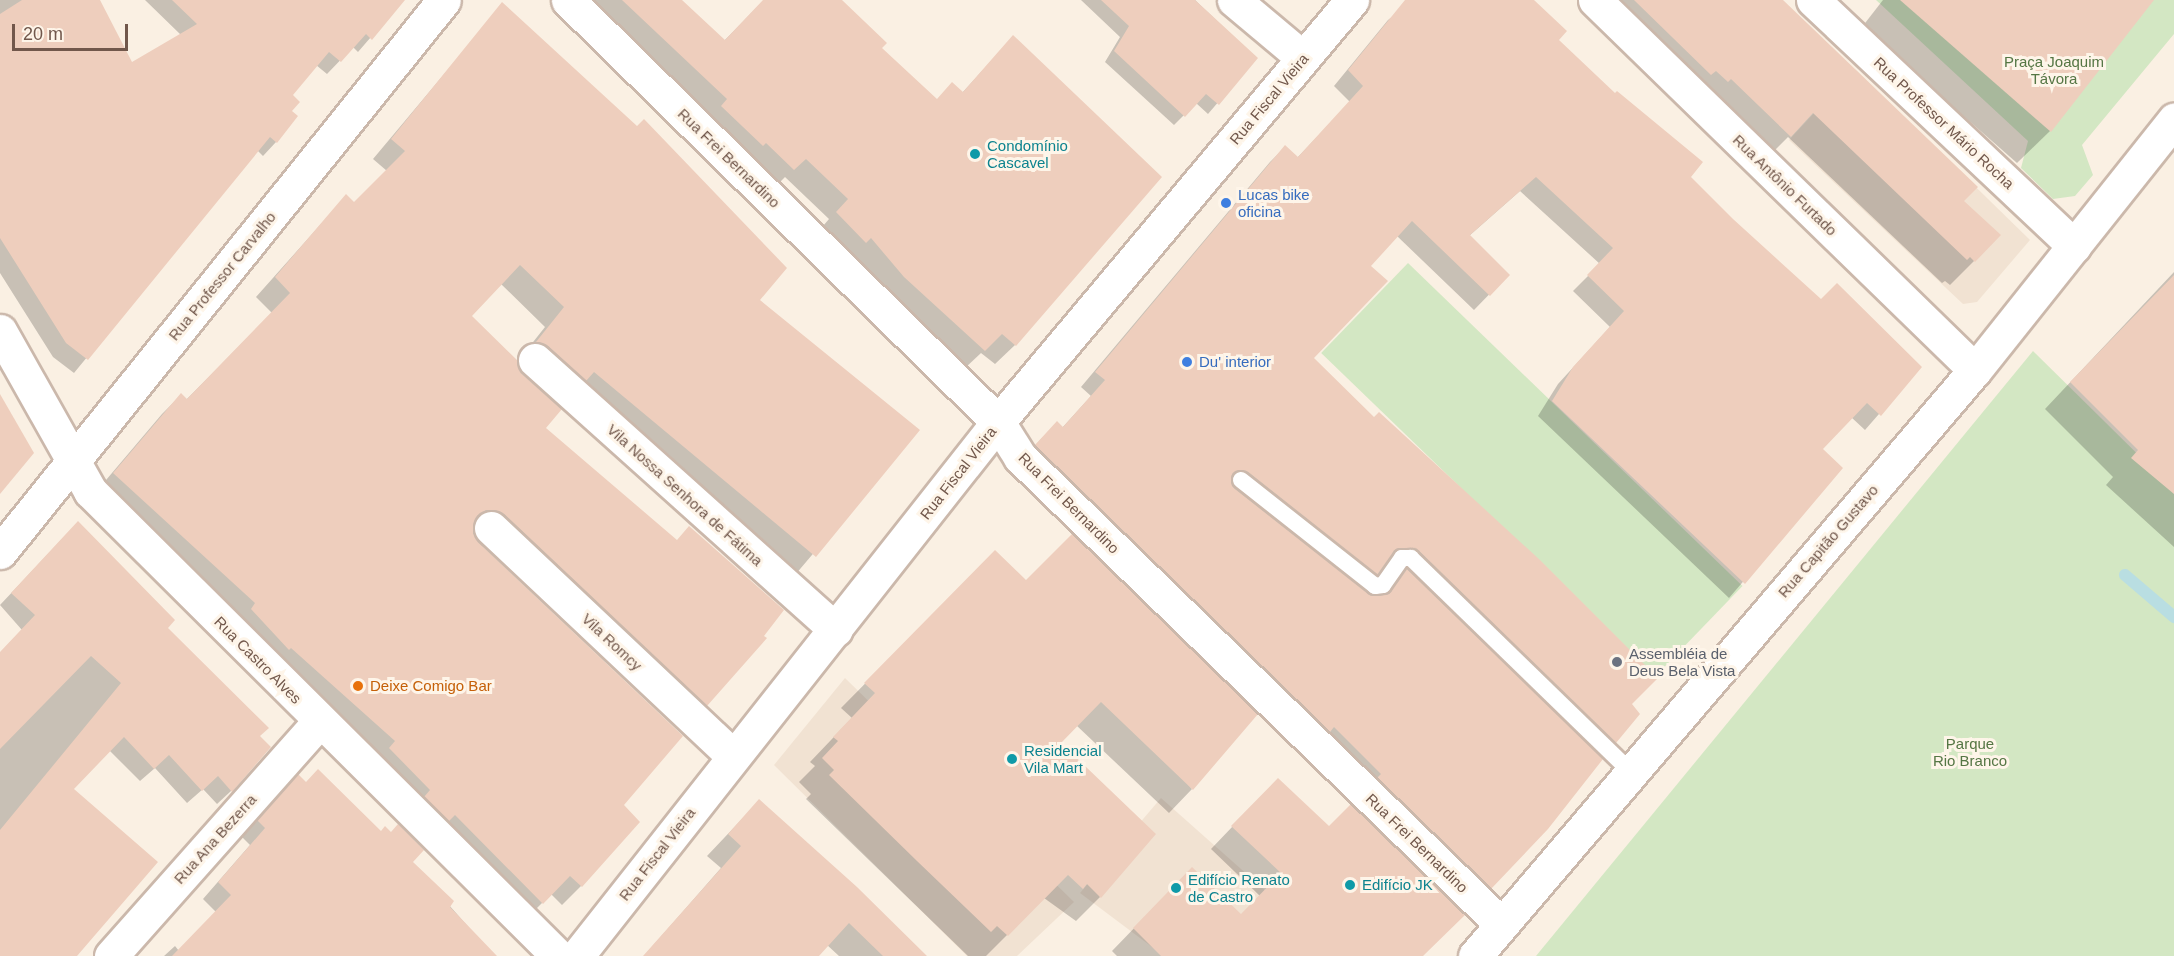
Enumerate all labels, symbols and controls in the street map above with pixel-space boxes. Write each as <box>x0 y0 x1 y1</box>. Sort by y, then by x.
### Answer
scale bar <box>15 12 130 50</box>
text: 20 m <box>23 24 63 44</box>
street label: Rua Fiscal Vieira <box>1226 50 1312 148</box>
park label: Praça Joaquim Távora <box>2004 52 2104 87</box>
street label: Rua Professor Mário Rocha <box>1870 53 2018 193</box>
street label: Rua Frei Bernardino <box>674 105 784 211</box>
street label: Rua Antônio Furtado <box>1729 130 1841 240</box>
place label: Condomínio Cascavel <box>987 136 1068 171</box>
marker: Condomínio Cascavel <box>968 147 982 161</box>
place label: Lucas bike oficina <box>1238 185 1310 220</box>
marker: Lucas bike oficina <box>1219 196 1233 210</box>
street label: Rua Professor Carvalho <box>165 208 279 344</box>
place label: Du' interior <box>1199 353 1271 371</box>
marker: Du' interior <box>1180 355 1194 369</box>
street label: Vila Nossa Senhora de Fátima <box>603 420 767 570</box>
street label: Rua Fiscal Vieira <box>916 423 1000 523</box>
street label: Rua Frei Bernardino <box>1015 449 1123 557</box>
street label: Rua Capitão Gustavo <box>1774 481 1882 601</box>
street label: Vila Romcy <box>578 610 646 674</box>
street label: Rua Castro Alves <box>210 612 306 708</box>
place label: Assembléia de Deus Bela Vista <box>1629 644 1735 679</box>
marker: Assembléia de Deus Bela Vista <box>1610 655 1624 669</box>
place label: Deixe Comigo Bar <box>370 677 492 695</box>
marker: Deixe Comigo Bar <box>351 679 365 693</box>
park label: Parque Rio Branco <box>1933 734 2007 769</box>
place label: Residencial Vila Mart <box>1024 741 1102 776</box>
marker: Residencial Vila Mart <box>1005 752 1019 766</box>
street label: Rua Ana Bezerra <box>170 790 260 888</box>
street label: Rua Frei Bernardino <box>1362 790 1472 896</box>
street label: Rua Fiscal Vieira <box>615 804 699 904</box>
place label: Edifício Renato de Castro <box>1188 870 1290 905</box>
place label: Edifício JK <box>1362 876 1433 894</box>
marker: Edifício JK <box>1343 878 1357 892</box>
marker: Edifício Renato de Castro <box>1169 881 1183 895</box>

